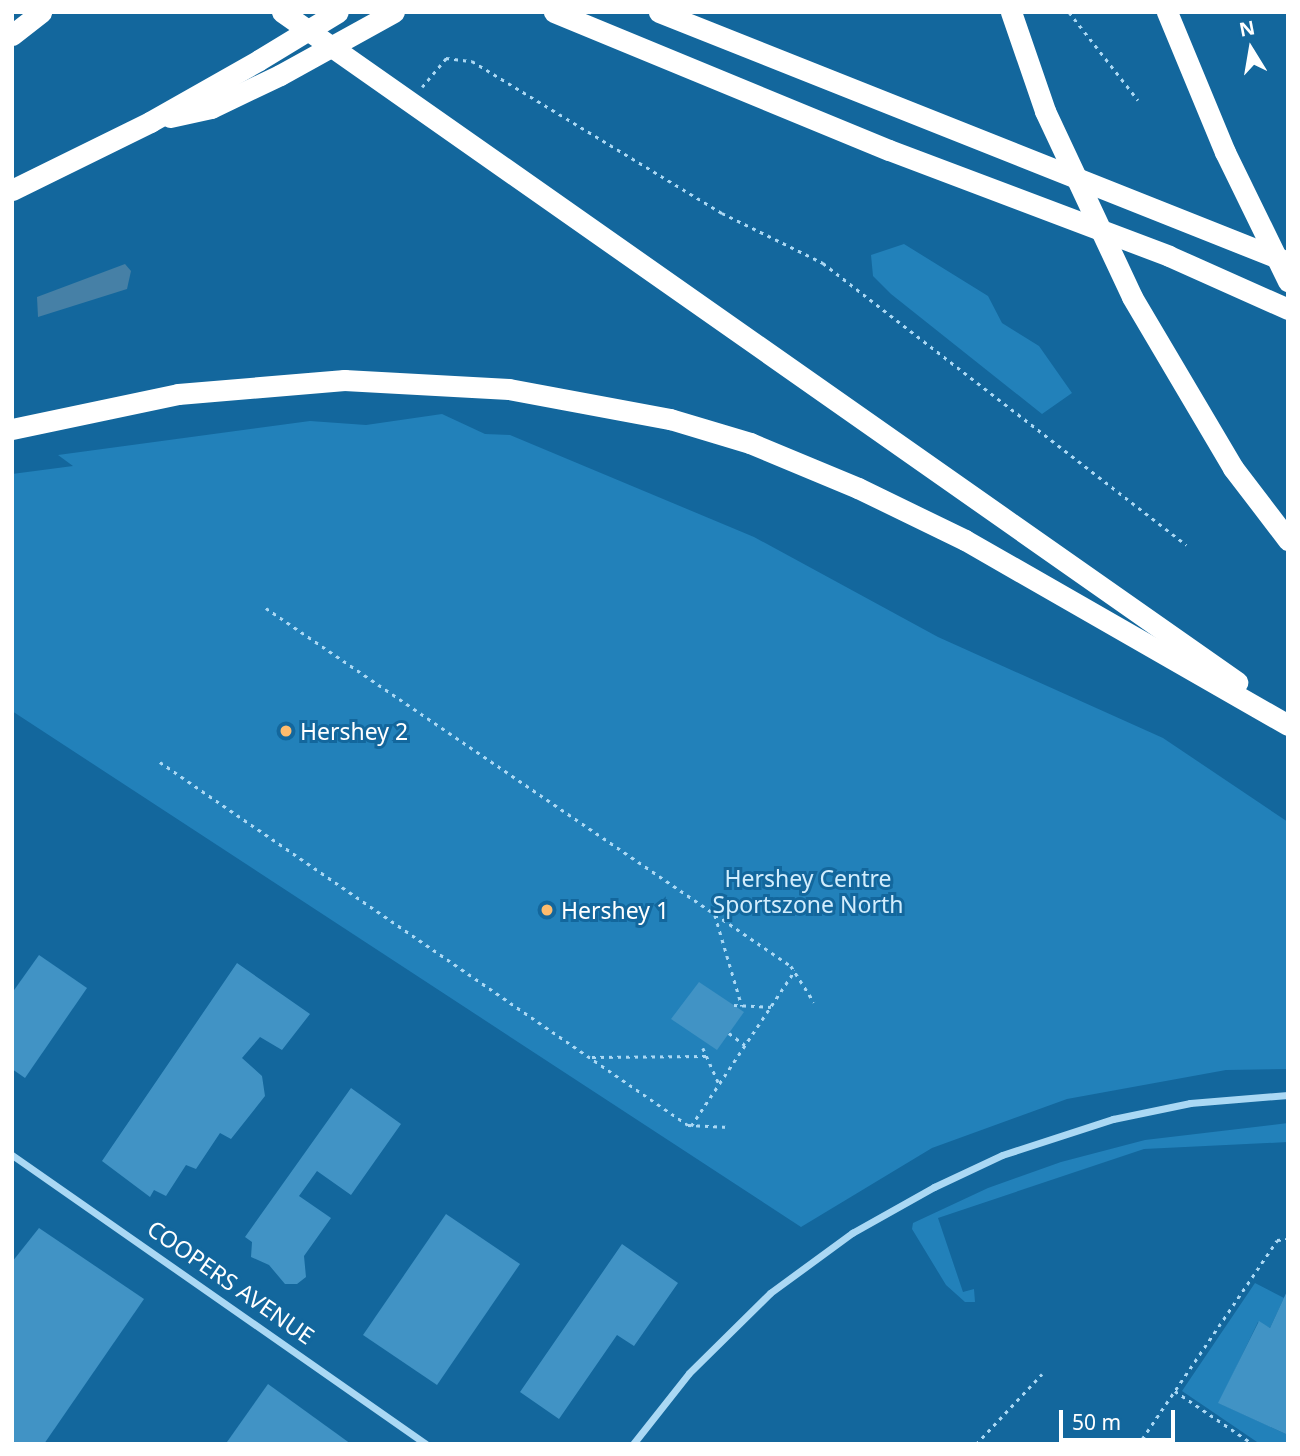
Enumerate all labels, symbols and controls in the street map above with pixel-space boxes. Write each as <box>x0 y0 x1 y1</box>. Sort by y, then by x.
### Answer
north arrow <box>1216 14 1286 84</box>
text: N <box>1237 14 1257 43</box>
place label: Hershey 2 <box>300 717 408 745</box>
marker: Hershey 2 <box>278 723 294 739</box>
park label: Hershey Centre Sportszone North <box>713 864 903 918</box>
place label: Hershey 1 <box>561 896 669 924</box>
marker: Hershey 1 <box>539 902 555 918</box>
street label: COOPERS AVENUE <box>142 1214 320 1350</box>
scale bar <box>1062 1396 1178 1440</box>
text: 50 m <box>1072 1408 1121 1436</box>

